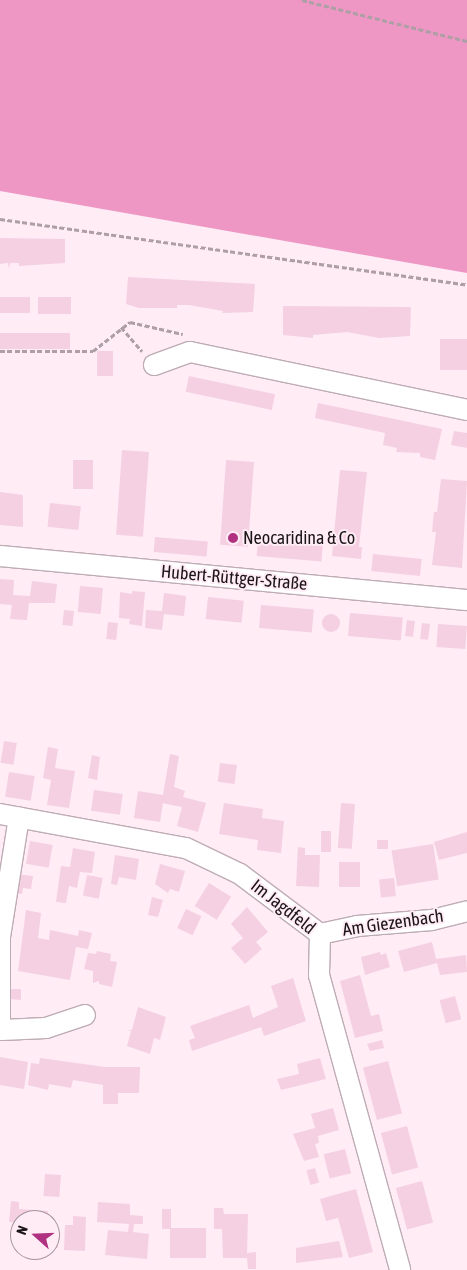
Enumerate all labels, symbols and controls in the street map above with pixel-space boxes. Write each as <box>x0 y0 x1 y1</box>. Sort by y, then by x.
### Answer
place label: Neocaridina & Co <box>243 527 355 549</box>
marker: Neocaridina & Co <box>227 532 239 544</box>
street label: Hubert-Rüttger-Straße <box>160 561 308 595</box>
street label: Im Jagdfeld <box>246 875 320 939</box>
street label: Am Giezenbach <box>341 905 445 941</box>
north arrow <box>10 1210 60 1260</box>
text: N <box>13 1224 31 1237</box>

